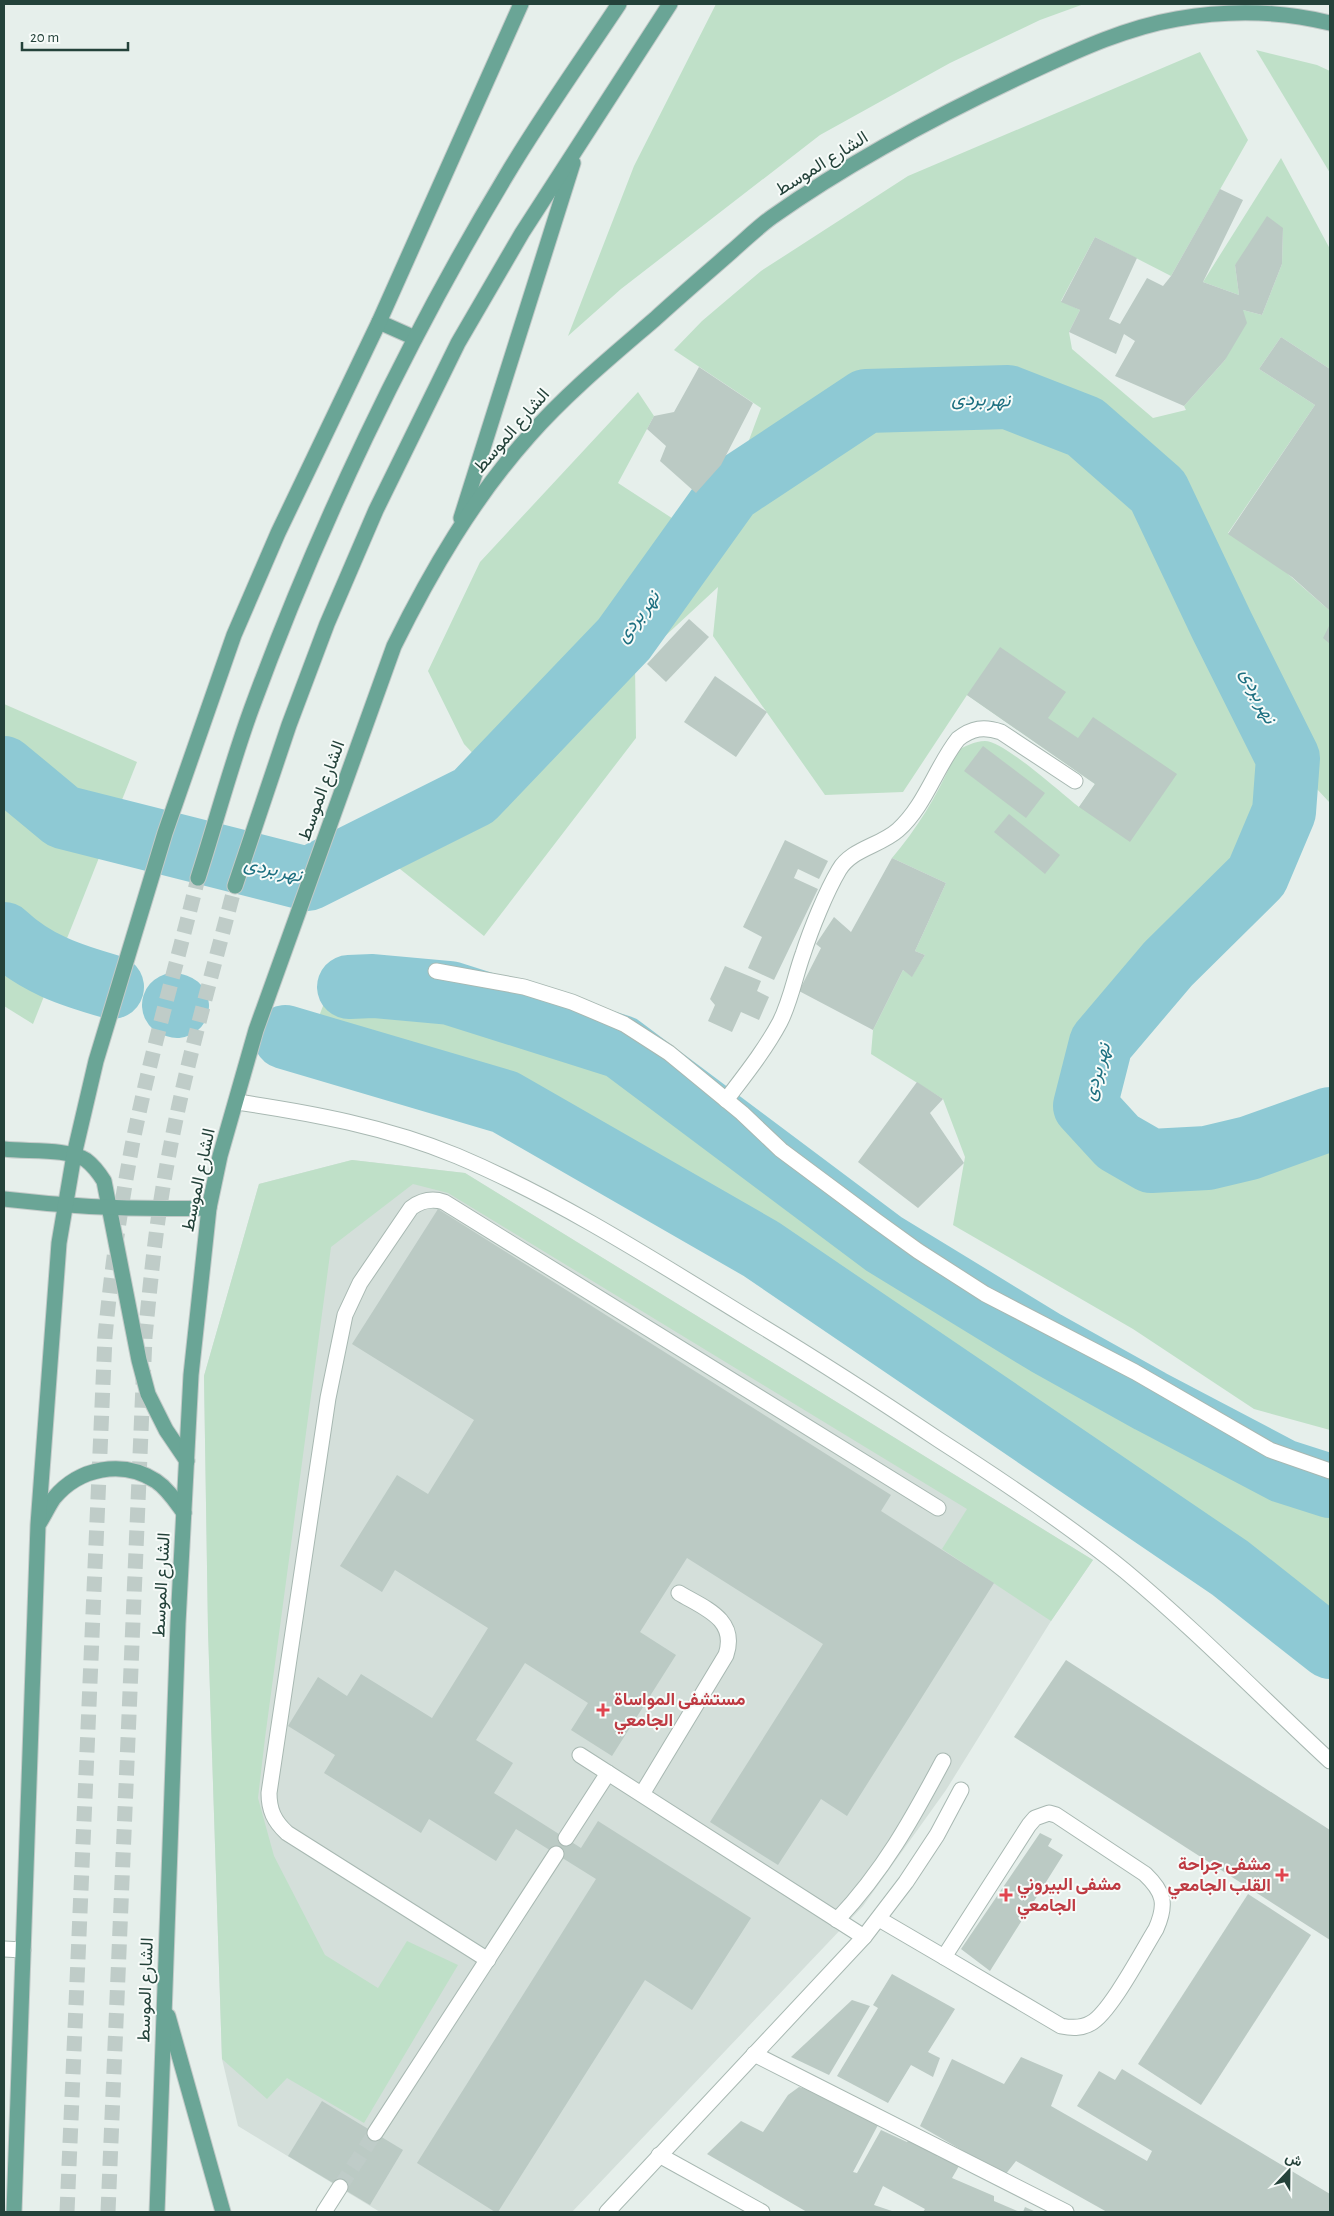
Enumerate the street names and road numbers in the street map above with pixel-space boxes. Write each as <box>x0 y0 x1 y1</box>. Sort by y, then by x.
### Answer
street label: الشارع الموسط <box>773 129 872 201</box>
street label: الشارع الموسط <box>471 385 555 478</box>
street label: الشارع الموسط <box>296 739 350 844</box>
street label: الشارع الموسط <box>179 1127 221 1234</box>
street label: الشارع الموسط <box>150 1532 176 1638</box>
street label: الشارع الموسط <box>135 1937 159 2043</box>

